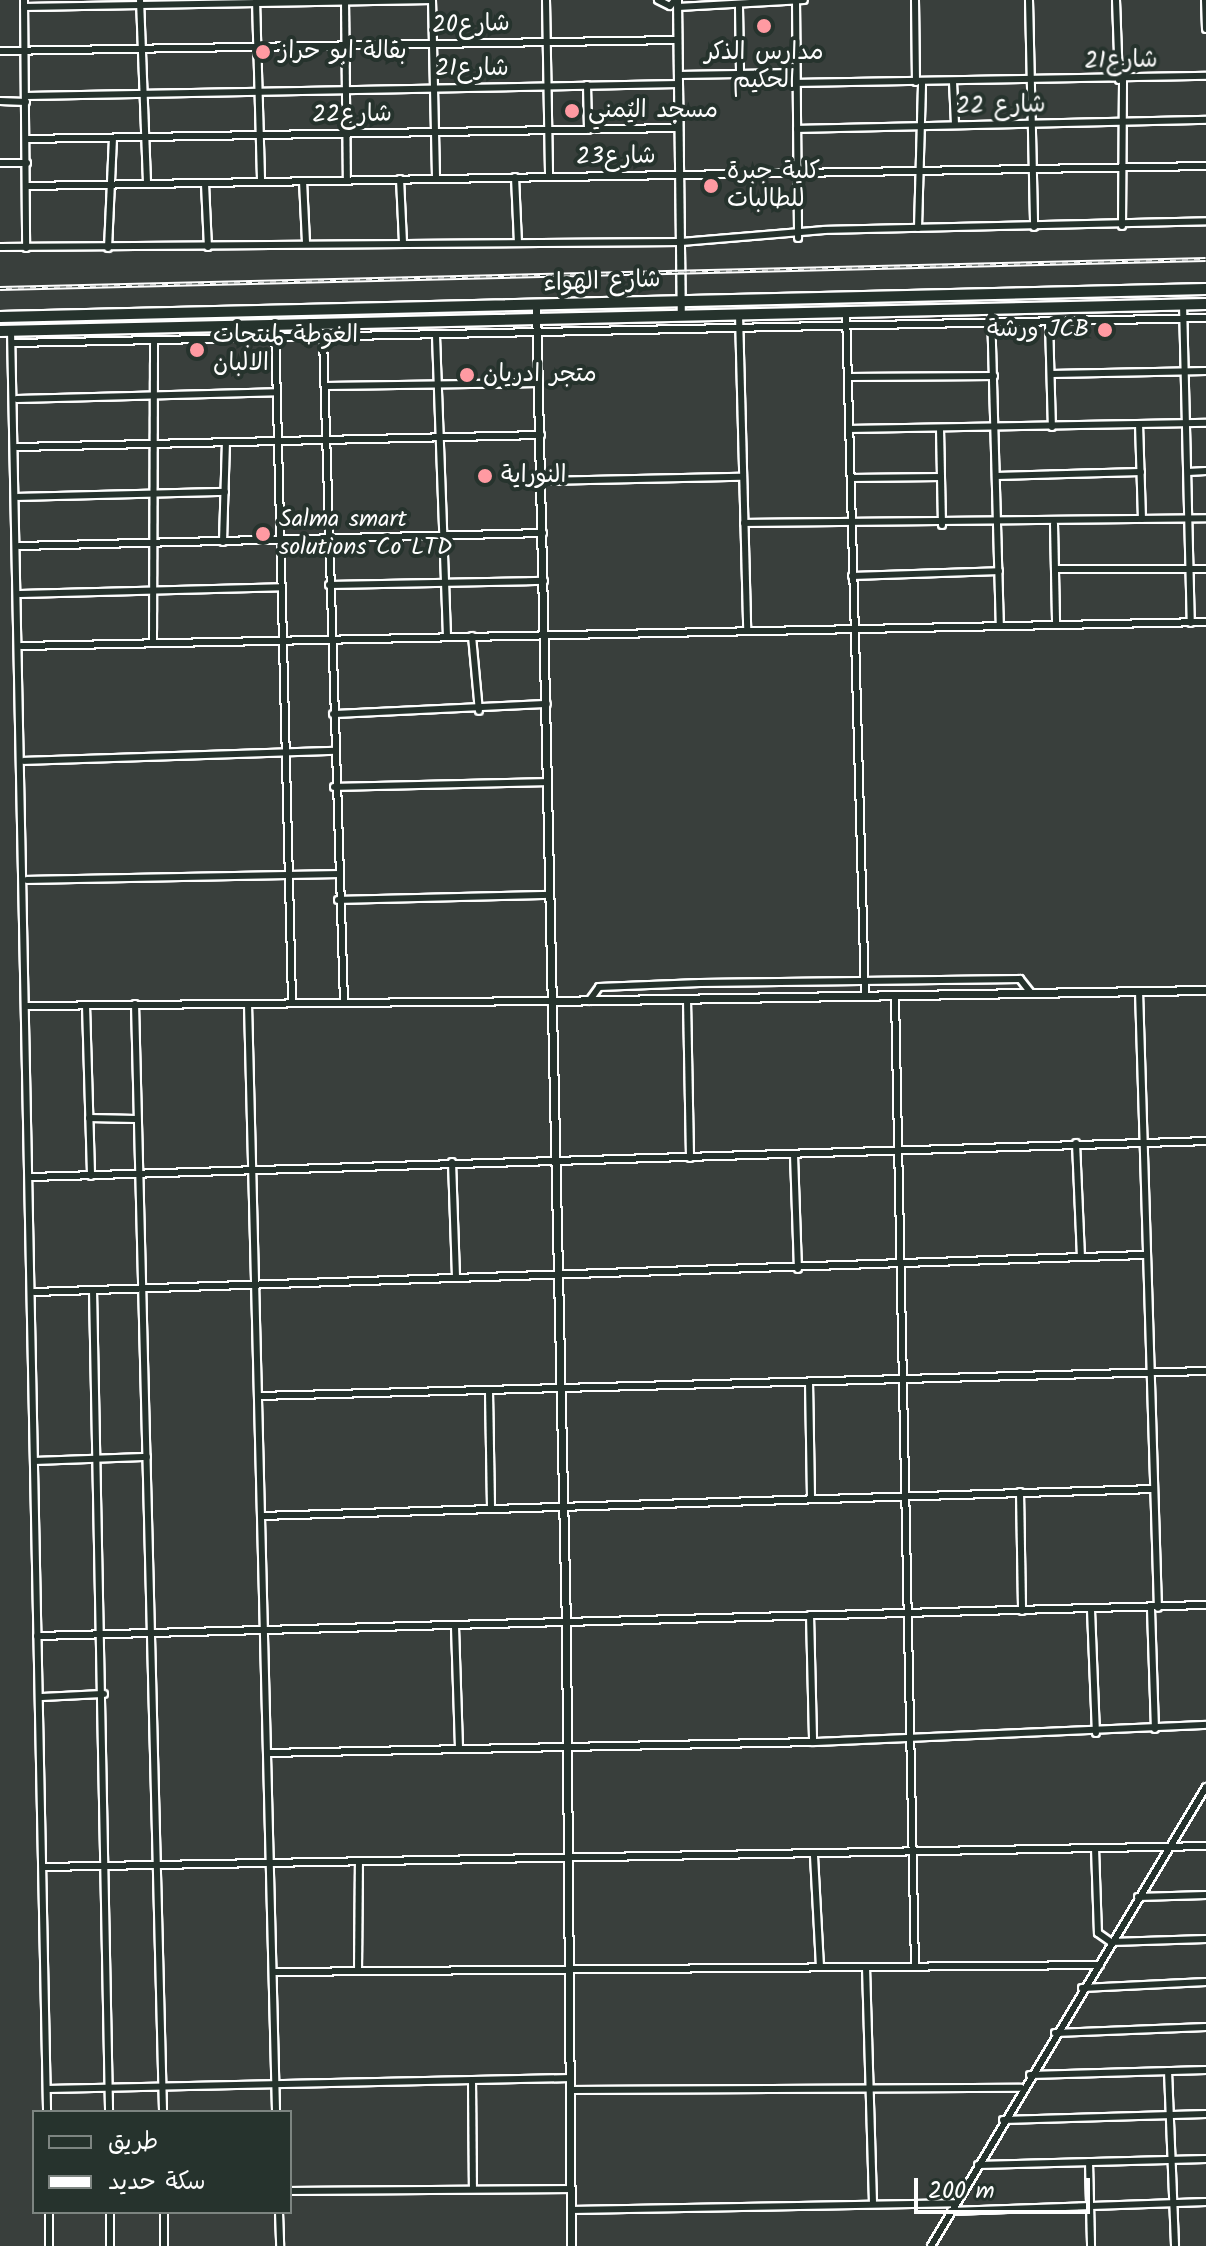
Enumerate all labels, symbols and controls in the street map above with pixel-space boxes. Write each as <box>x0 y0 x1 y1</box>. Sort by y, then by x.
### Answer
street label: شارع20 <box>432 9 510 41</box>
marker: مدارس الذكر الحكيم <box>755 17 773 35</box>
place label: بقالة ابو حراز <box>279 38 407 66</box>
place label: مدارس الذكر الحكيم <box>704 39 824 95</box>
marker: بقالة ابو حراز <box>254 43 272 61</box>
street label: شارع21 <box>1084 46 1158 76</box>
street label: شارع21 <box>435 55 509 83</box>
street label: شارع 22 <box>956 91 1046 121</box>
place label: مسجد اليُمني <box>588 97 718 125</box>
street label: شارع22 <box>312 100 392 130</box>
marker: مسجد اليُمني <box>563 102 581 120</box>
street label: شارع23 <box>576 142 656 172</box>
place label: كلية جبرة للطالبات <box>727 158 820 214</box>
marker: كلية جبرة للطالبات <box>702 177 720 195</box>
street label: شارع الهواء <box>543 266 661 298</box>
place label: ورشة JCB <box>987 316 1089 344</box>
marker: ورشة JCB <box>1096 321 1114 339</box>
place label: الغوطة لمنتجات الالبان <box>213 322 358 378</box>
marker: الغوطة لمنتجات الالبان <box>188 341 206 359</box>
place label: متجر ادريان <box>483 361 597 389</box>
marker: متجر ادريان <box>458 366 476 384</box>
place label: النوراية <box>501 462 566 490</box>
marker: النوراية <box>476 467 494 485</box>
place label: Salma smart solutions Co LTD <box>279 506 452 562</box>
marker: Salma smart solutions Co LTD <box>254 525 272 543</box>
legend <box>32 2110 292 2214</box>
text: طريق <box>108 2123 158 2162</box>
scale bar <box>918 2162 1094 2212</box>
text: سكة حديد <box>108 2163 206 2202</box>
text: 200 m <box>928 2172 995 2211</box>

